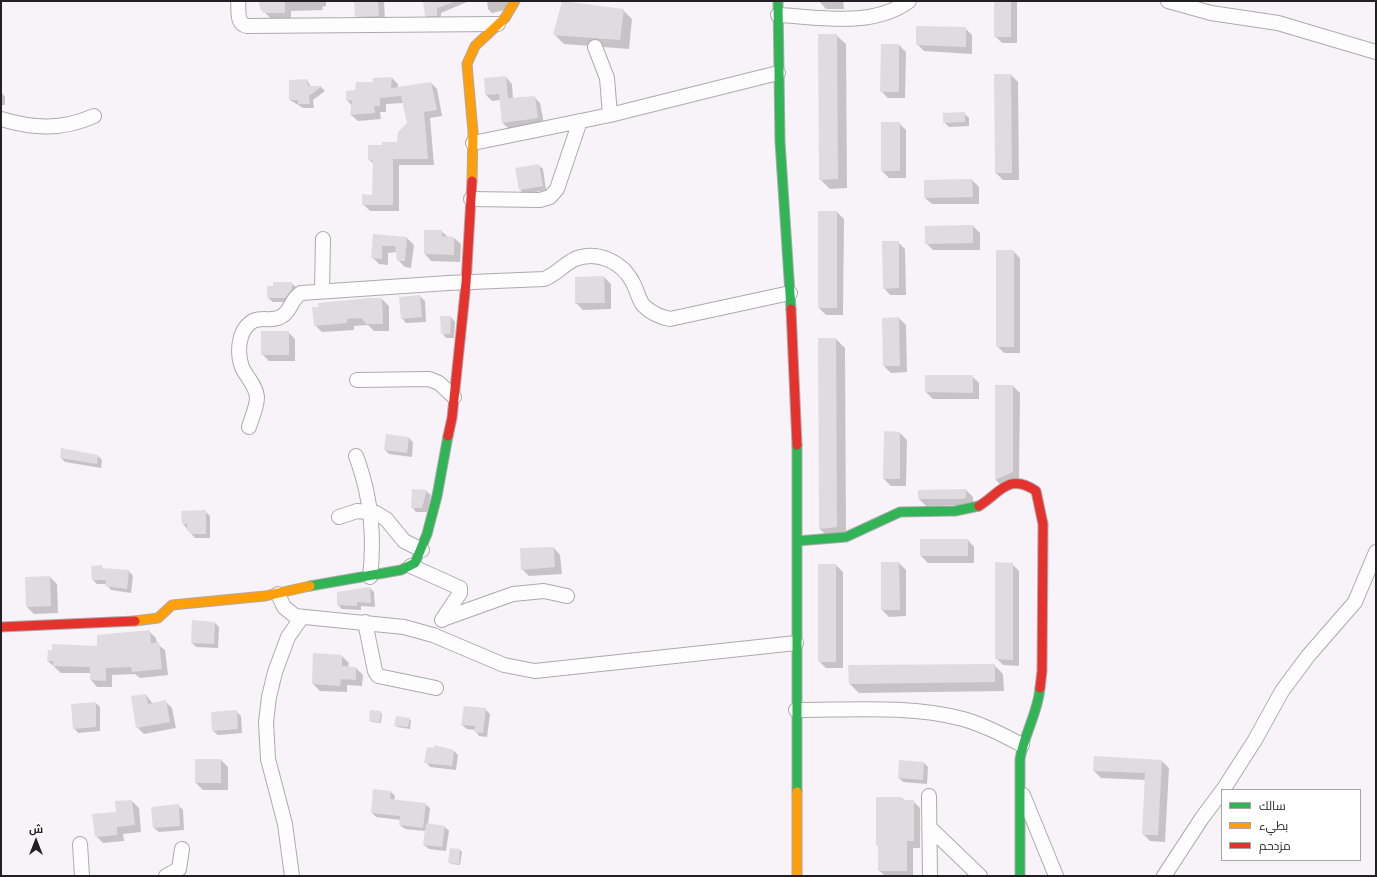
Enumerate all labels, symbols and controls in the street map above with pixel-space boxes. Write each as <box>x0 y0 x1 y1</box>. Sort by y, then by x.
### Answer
legend <box>1221 789 1361 861</box>
text: سالك <box>1259 797 1286 813</box>
text: بطيء <box>1259 817 1288 833</box>
north arrow <box>16 821 56 861</box>
text: ش <box>29 821 43 836</box>
text: مزدحم <box>1259 837 1291 853</box>

